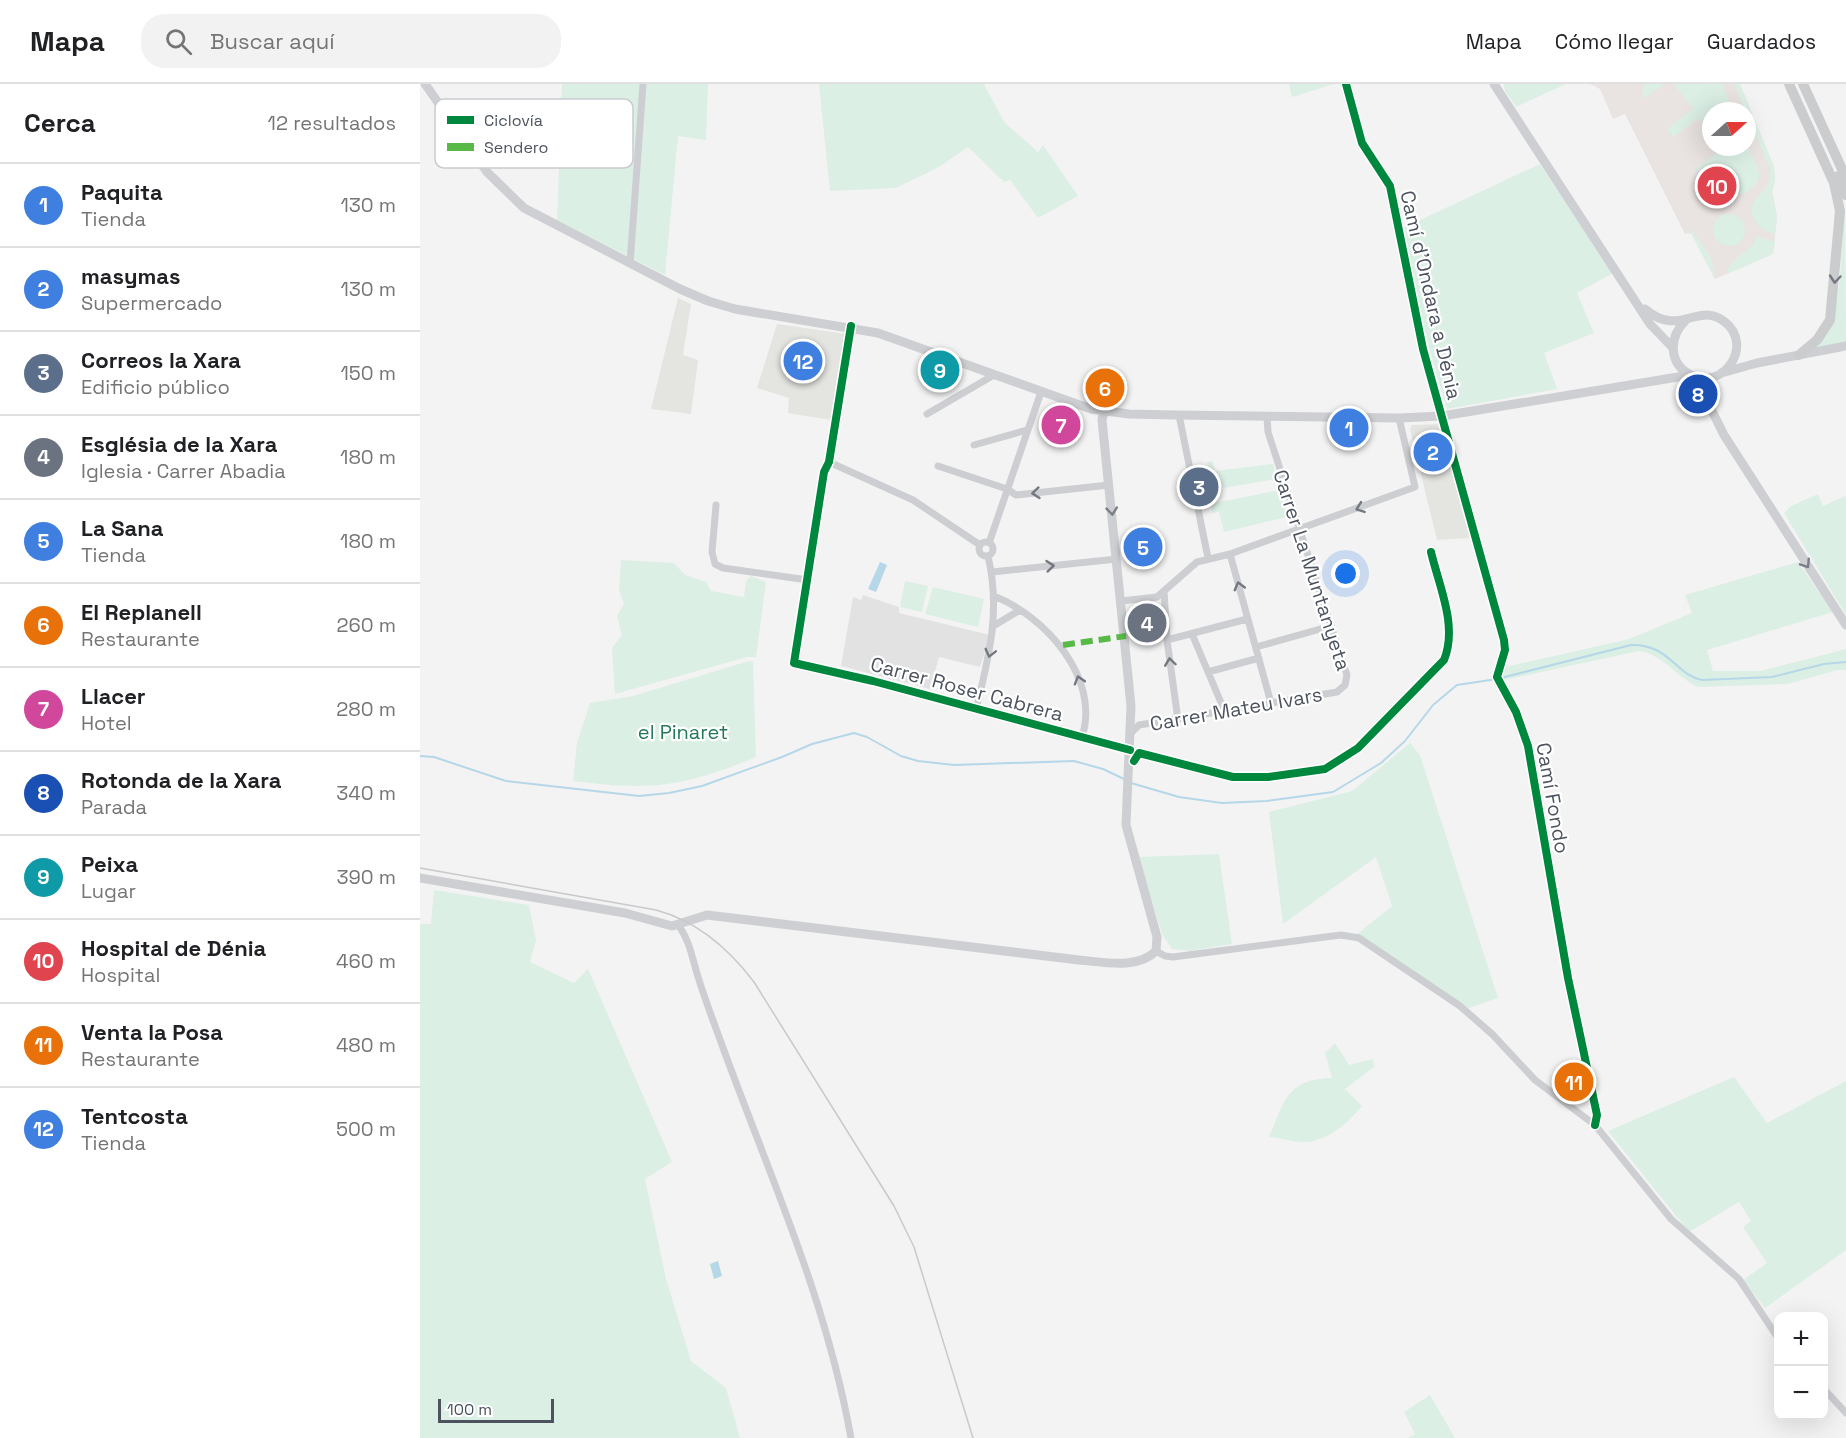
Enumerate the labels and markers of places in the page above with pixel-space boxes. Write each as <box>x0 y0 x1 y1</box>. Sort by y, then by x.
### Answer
pin: 10 <box>1698 164 1736 208</box>
pin: 12 <box>784 338 823 384</box>
pin: 9 <box>920 348 960 392</box>
pin: 6 <box>1086 366 1124 410</box>
pin: 8 <box>1678 372 1718 416</box>
pin: 7 <box>1042 402 1080 448</box>
pin: 1 <box>1330 406 1368 450</box>
pin: 2 <box>1414 430 1452 475</box>
pin: 3 <box>1180 464 1218 510</box>
pin: 5 <box>1124 524 1162 570</box>
pin: 4 <box>1128 600 1166 646</box>
pin: 11 <box>1554 1060 1594 1104</box>

